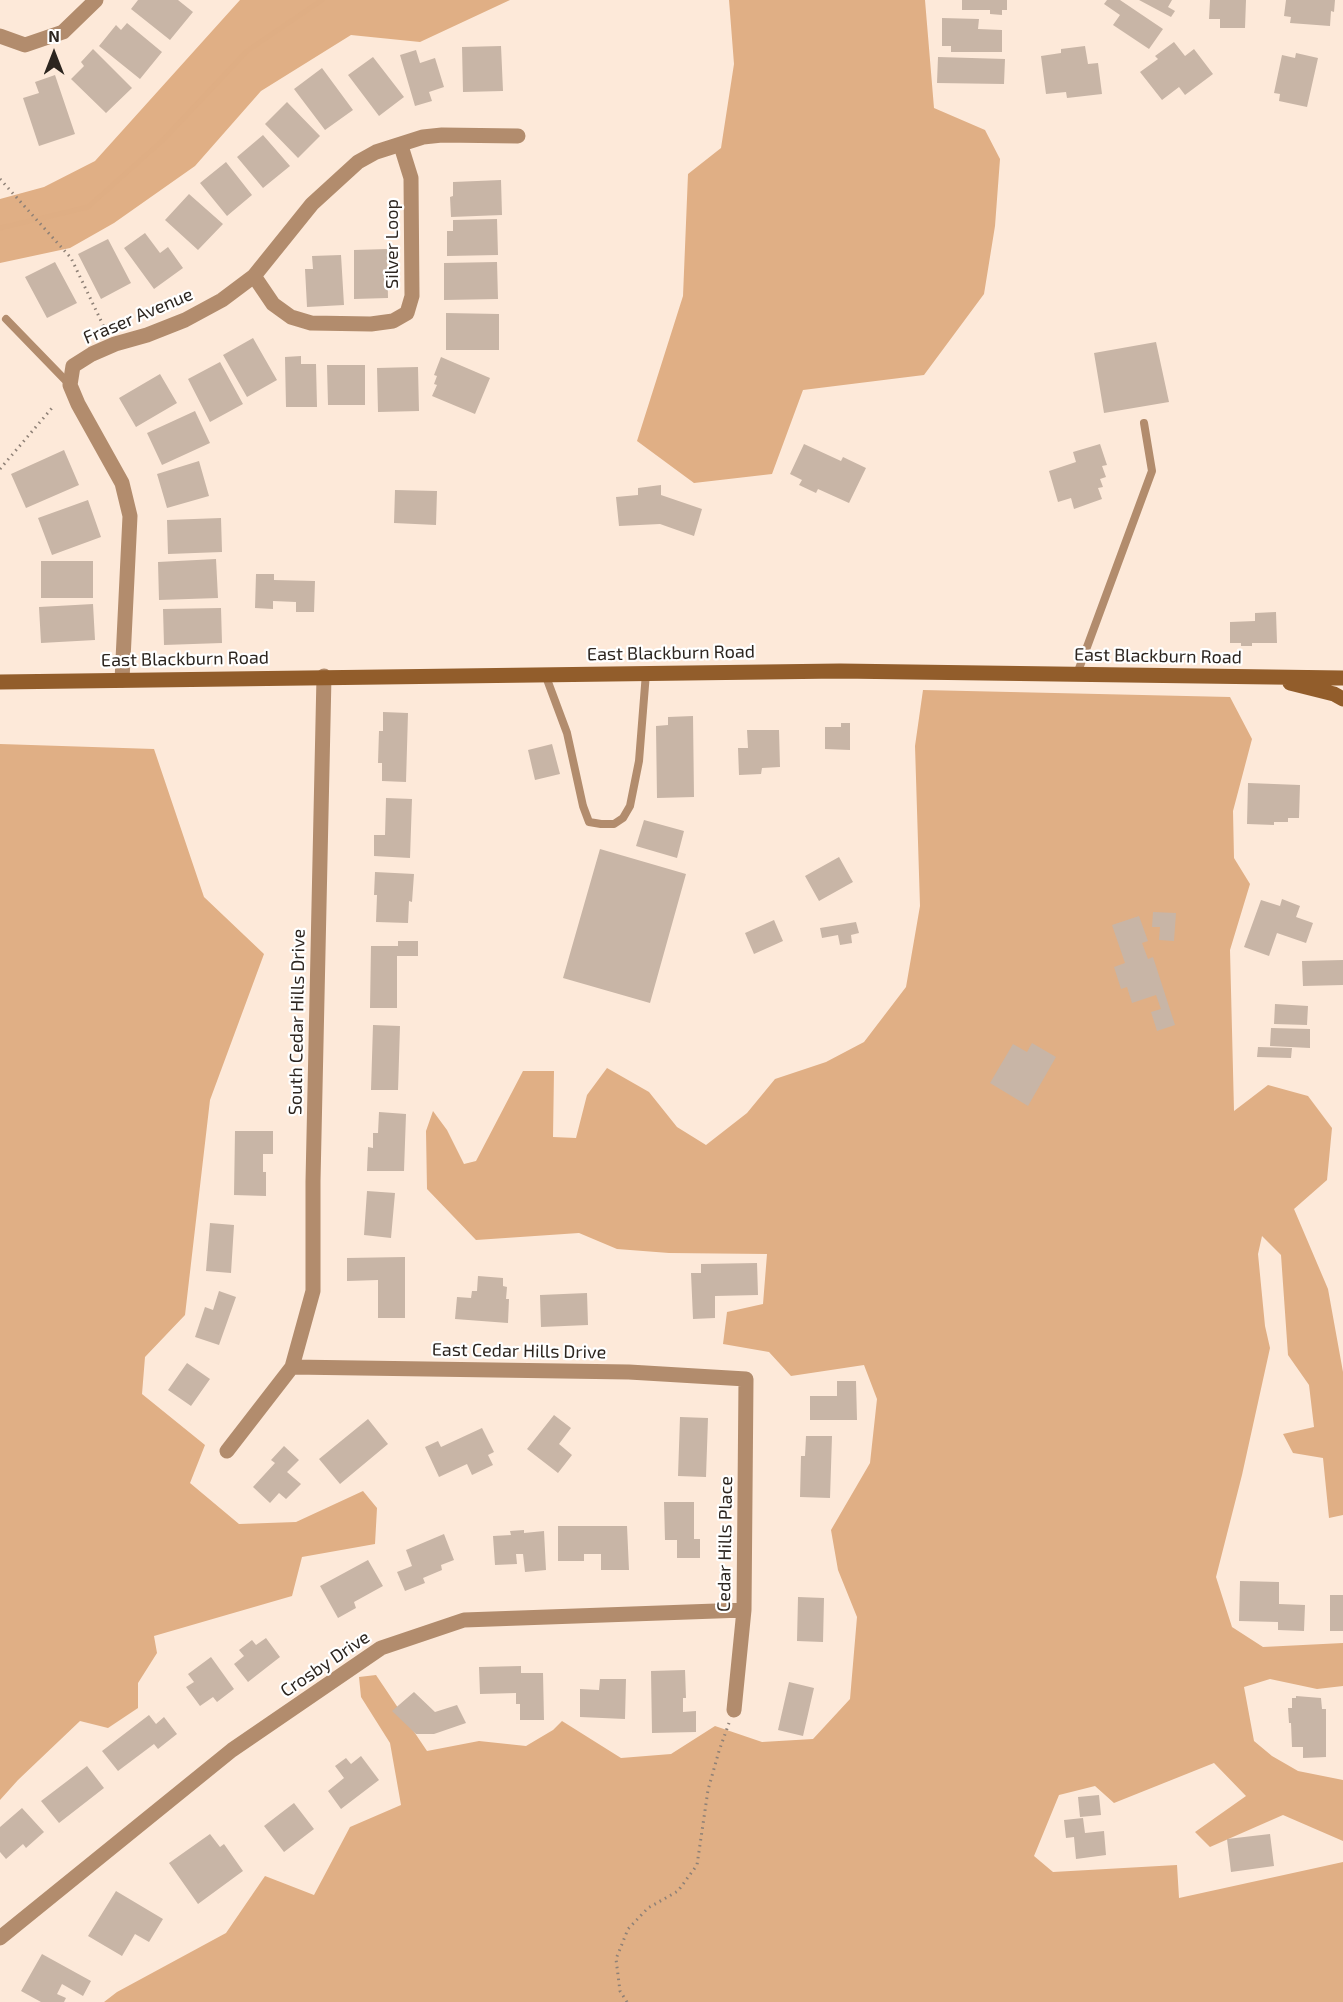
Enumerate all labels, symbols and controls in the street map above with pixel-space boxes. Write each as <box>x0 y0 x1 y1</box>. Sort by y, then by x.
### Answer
north arrow <box>24 24 84 84</box>
text: N <box>48 26 60 45</box>
street label: Silver Loop <box>381 199 403 289</box>
street label: Fraser Avenue <box>80 283 196 349</box>
street label: East Blackburn Road <box>587 641 755 665</box>
street label: East Blackburn Road <box>1074 644 1242 668</box>
street label: East Blackburn Road <box>101 647 269 671</box>
street label: South Cedar Hills Drive <box>285 929 309 1115</box>
street label: East Cedar Hills Drive <box>432 1339 606 1363</box>
street label: Cedar Hills Place <box>713 1476 737 1612</box>
street label: Crosby Drive <box>276 1626 374 1702</box>

